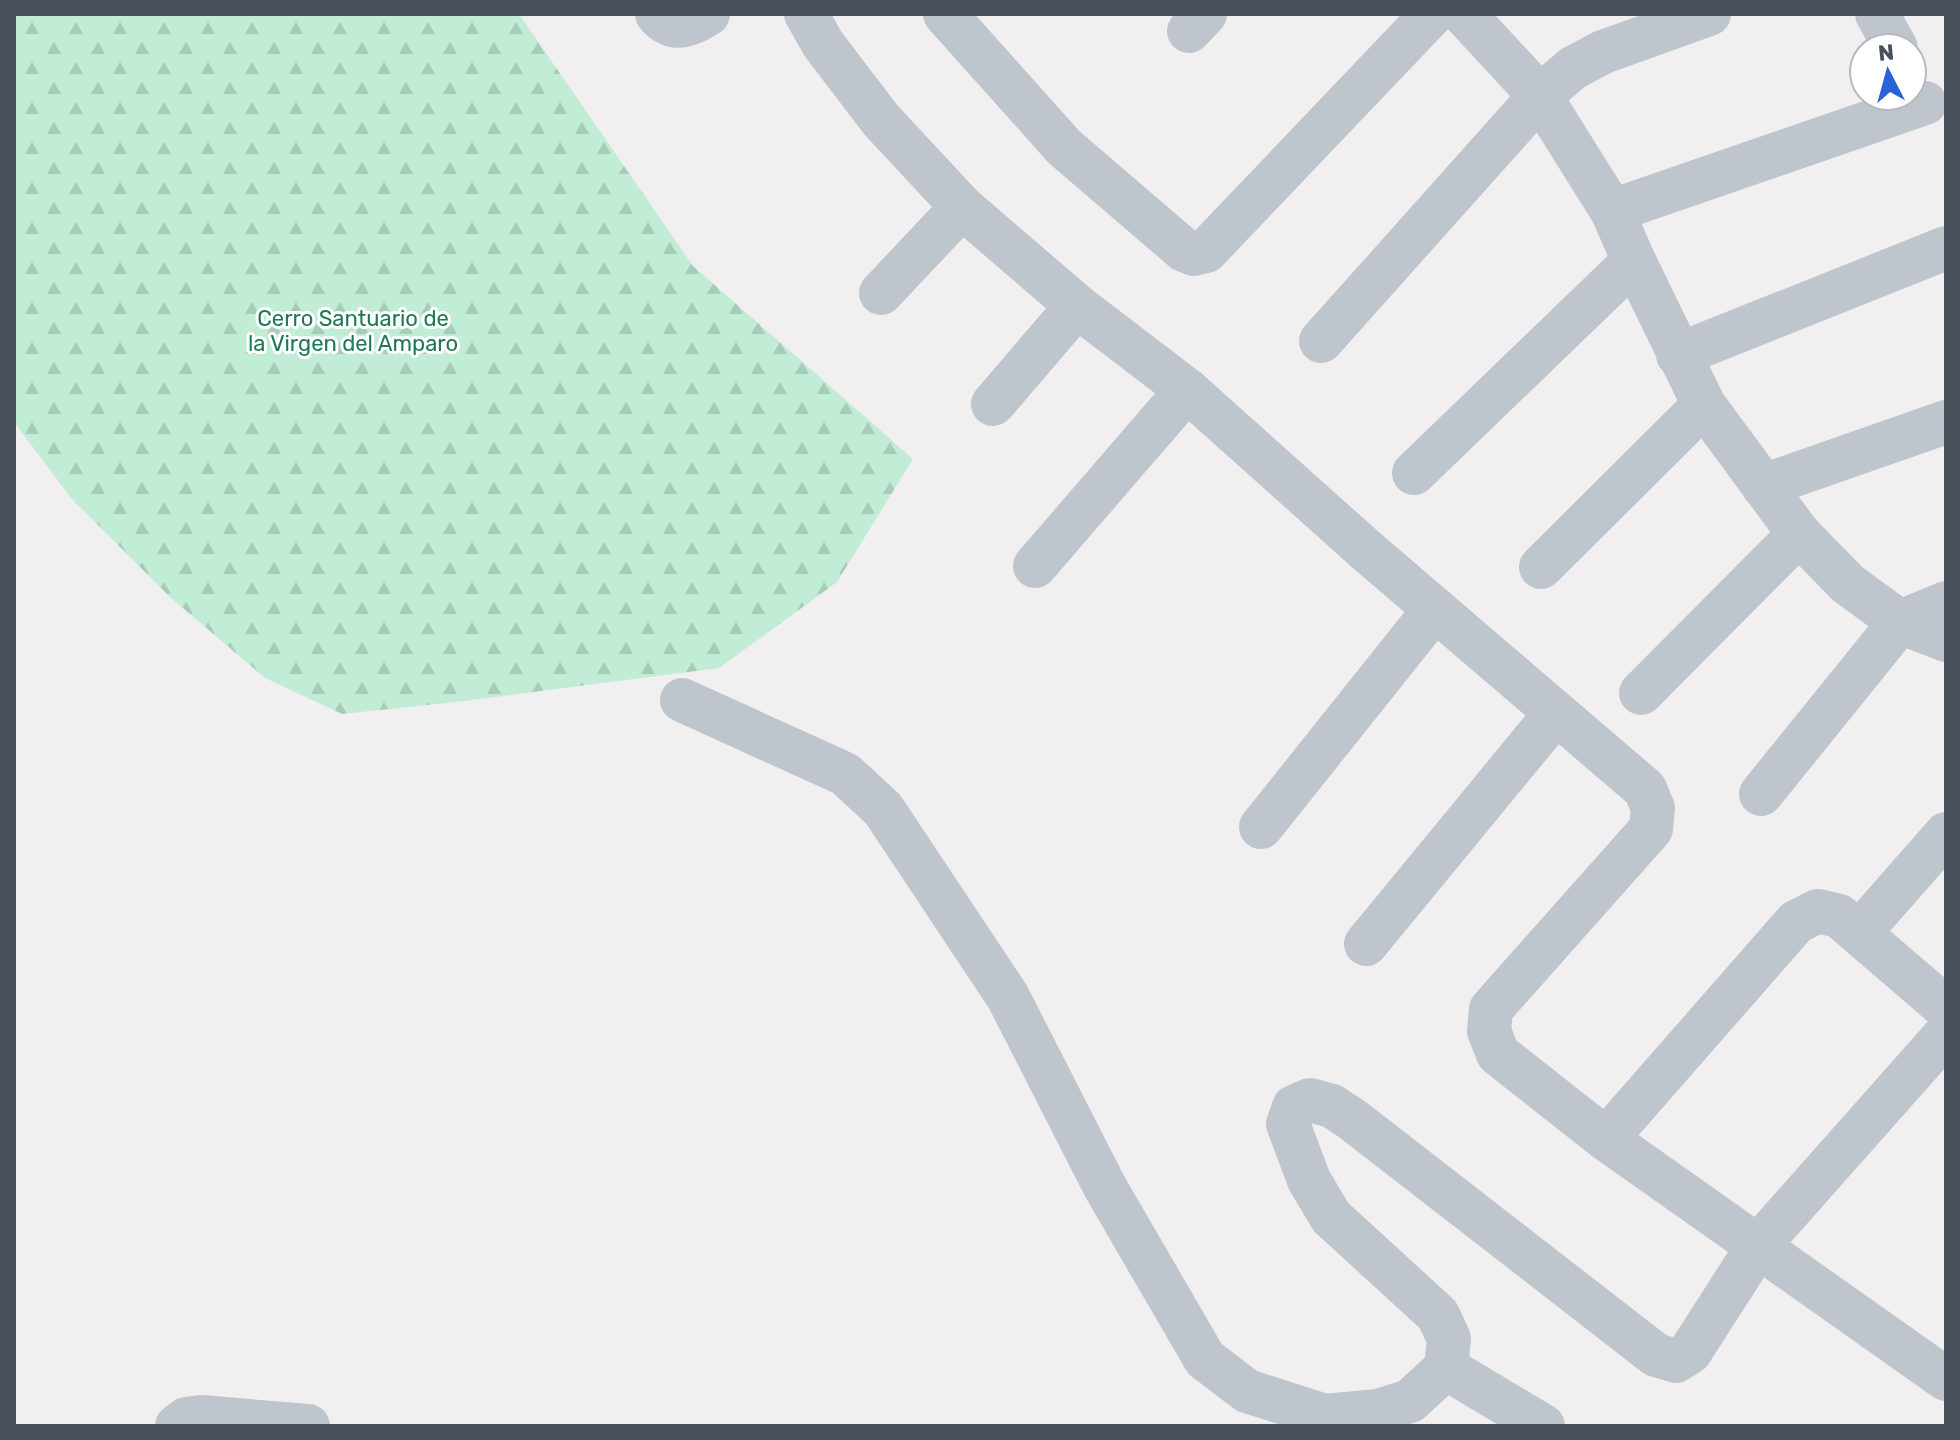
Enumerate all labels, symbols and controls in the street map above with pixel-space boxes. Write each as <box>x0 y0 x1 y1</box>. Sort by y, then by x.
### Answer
north arrow <box>1848 32 1928 112</box>
text: N <box>1877 38 1895 67</box>
park label: Cerro Santuario de la Virgen del Amparo <box>248 305 458 357</box>

